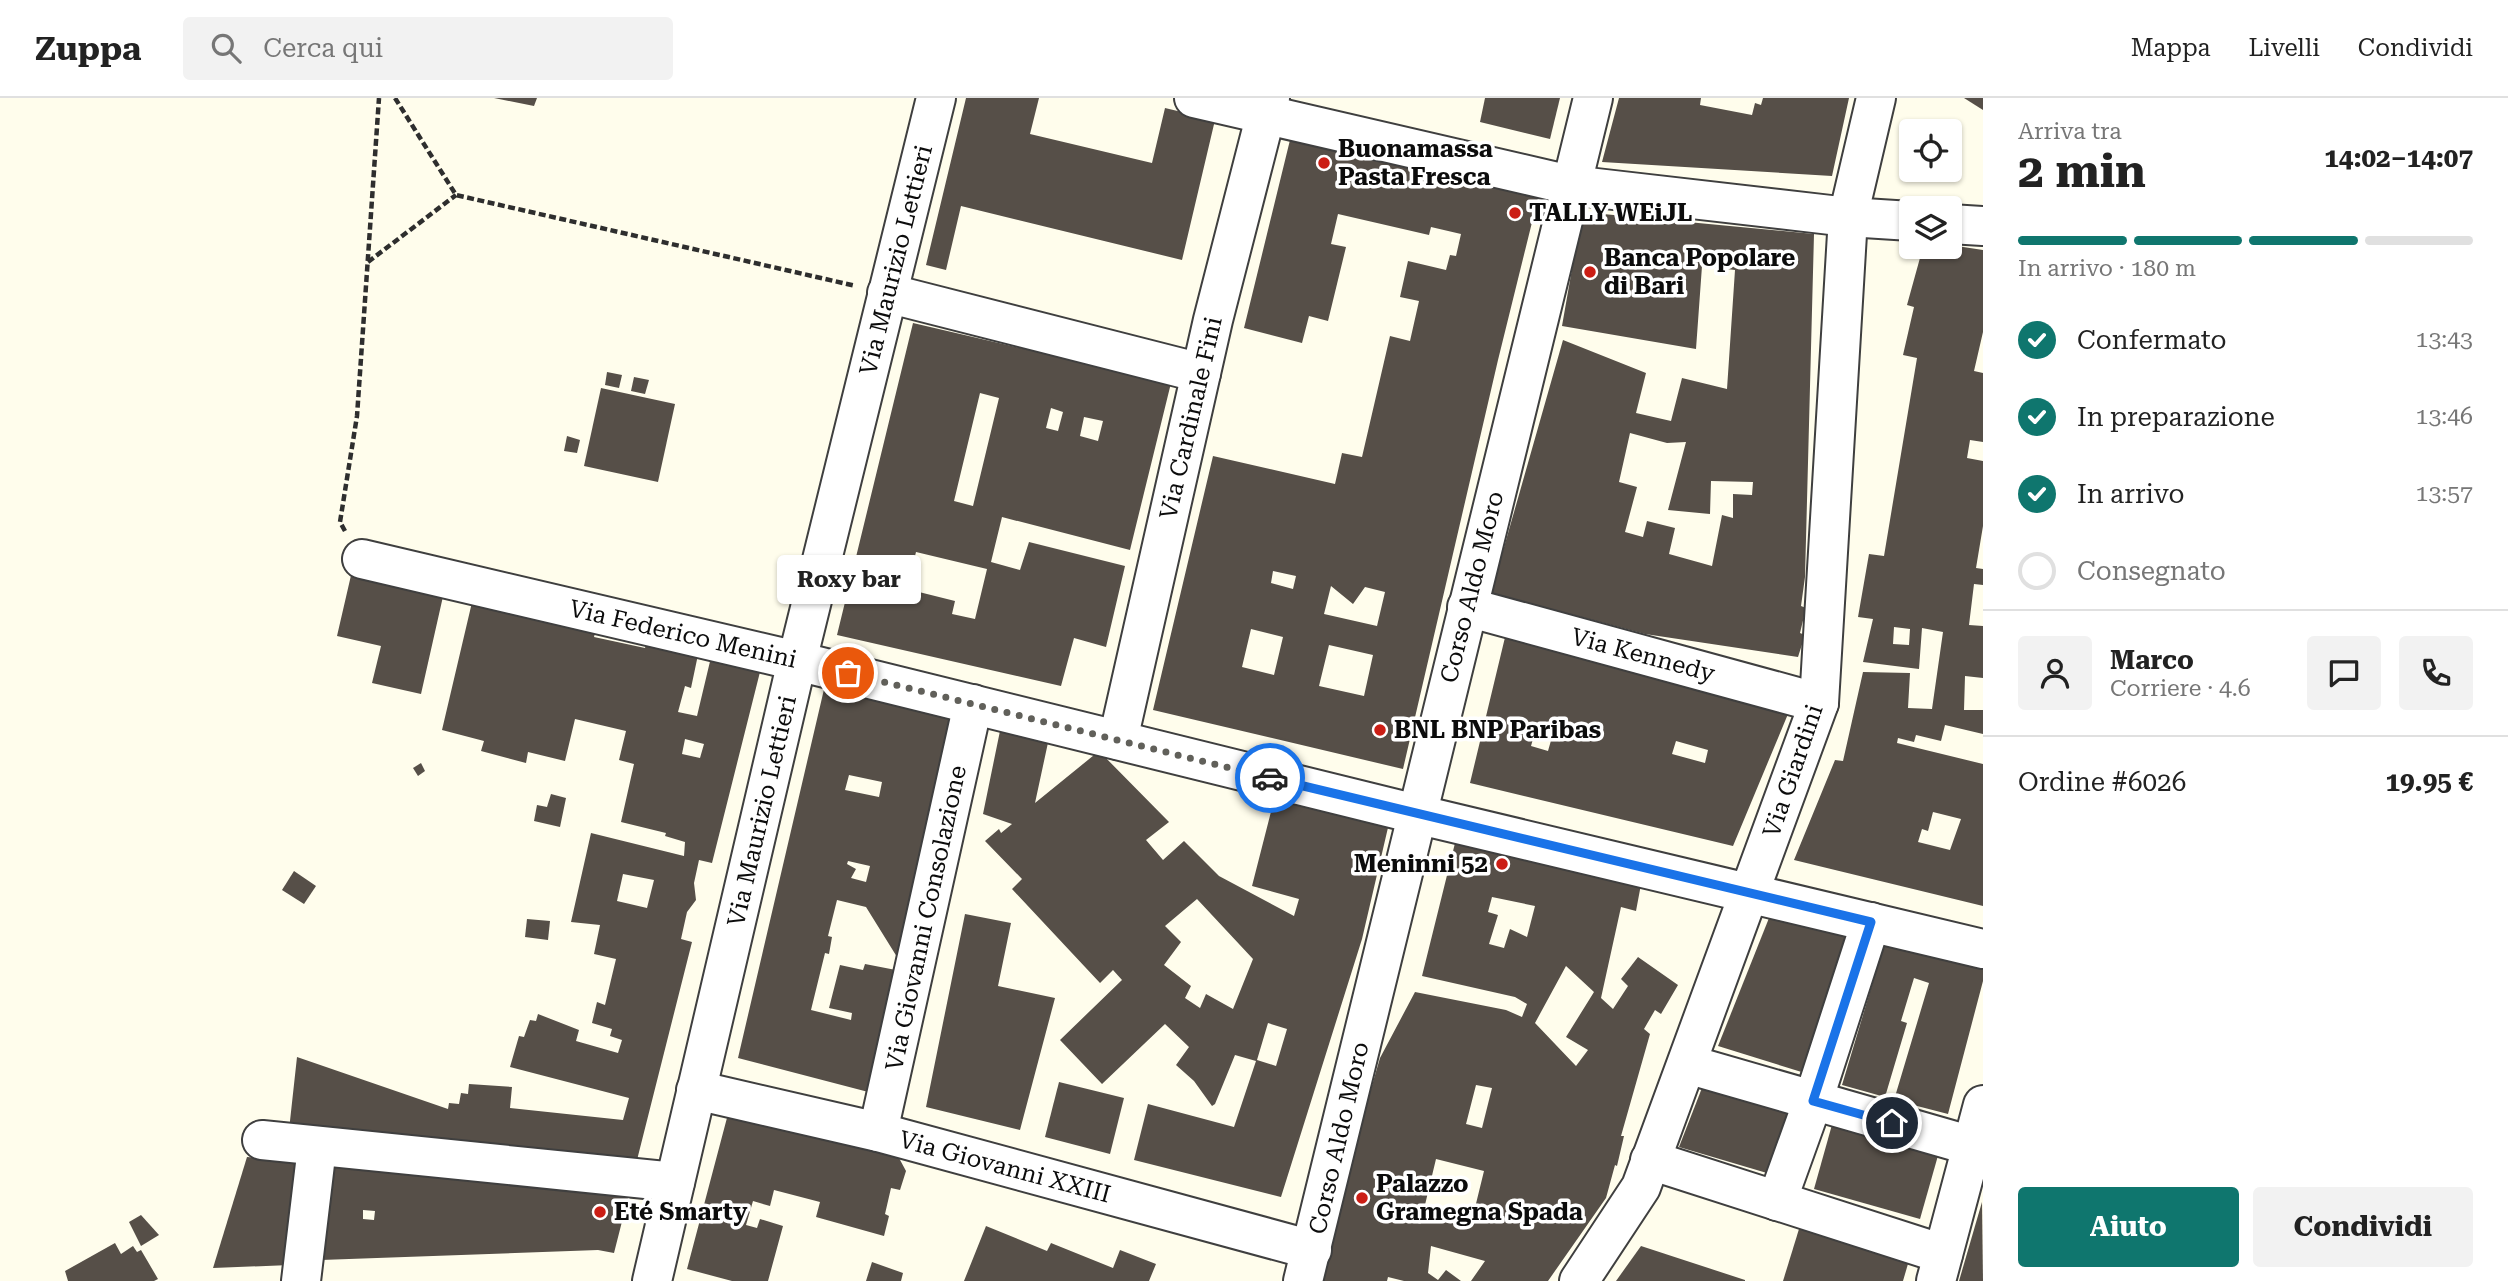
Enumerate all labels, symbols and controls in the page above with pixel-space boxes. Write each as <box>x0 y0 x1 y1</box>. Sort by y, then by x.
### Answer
search box <box>183 17 673 80</box>
text: Zuppa <box>35 29 141 68</box>
icon: search <box>207 29 245 67</box>
text: Cerca qui <box>263 33 383 63</box>
text: Mappa <box>2131 34 2210 62</box>
text: Livelli <box>2248 34 2320 62</box>
text: Condividi <box>2358 34 2473 62</box>
text: Arriva tra <box>2018 118 2122 145</box>
map controls <box>1899 119 1962 259</box>
button: locate <box>1899 119 1962 182</box>
place label: Buonamassa Pasta Fresca <box>1338 135 1493 191</box>
street label: Via Maurizio Lettieri <box>854 142 938 378</box>
text: 14:02–14:07 <box>2324 143 2473 173</box>
text: 2 min <box>2018 144 2146 198</box>
marker: Buonamassa Pasta Fresca <box>1316 155 1332 171</box>
button: layers <box>1899 196 1962 259</box>
place label: TALLY WEiJL <box>1529 199 1692 227</box>
marker: TALLY WEiJL <box>1507 205 1523 221</box>
place label: Banca Popolare di Bari <box>1604 244 1795 300</box>
text: In arrivo · 180 m <box>2018 255 2196 282</box>
marker: Banca Popolare di Bari <box>1582 264 1598 280</box>
street label: Via Cardinale Fini <box>1154 314 1228 522</box>
icon: check <box>2018 321 2056 359</box>
text: Confermato <box>2077 325 2226 355</box>
text: 13:43 <box>2416 326 2473 353</box>
icon: check <box>2018 398 2056 436</box>
text: In preparazione <box>2077 402 2275 432</box>
text: 13:46 <box>2416 403 2473 430</box>
icon: check <box>2018 475 2056 513</box>
text: In arrivo <box>2077 479 2184 509</box>
text: 13:57 <box>2416 480 2473 507</box>
street label: Corso Aldo Moro <box>1435 488 1509 686</box>
callout: Roxy bar <box>776 554 920 603</box>
text: Consegnato <box>2077 556 2226 586</box>
text: Roxy bar <box>797 566 901 593</box>
street label: Via Federico Menini <box>567 594 800 674</box>
street label: Via Kennedy <box>1568 622 1719 688</box>
button: person <box>2018 636 2092 710</box>
button: chat <box>2307 636 2381 710</box>
button: phone <box>2399 636 2473 710</box>
pin <box>818 643 878 703</box>
text: Marco <box>2110 645 2194 675</box>
icon: bag <box>829 654 867 692</box>
text: Corriere · 4.6 <box>2110 675 2251 702</box>
street label: Via Maurizio Lettieri <box>722 693 802 929</box>
street label: Via Giardini <box>1757 701 1829 841</box>
place label: BNL BNP Paribas <box>1394 716 1601 744</box>
marker: BNL BNP Paribas <box>1372 722 1388 738</box>
courier <box>1235 743 1305 813</box>
icon: car <box>1251 759 1289 797</box>
street label: Via Giovanni Consolazione <box>880 763 972 1073</box>
text: Ordine #6026 <box>2018 767 2186 797</box>
text: 19.95 € <box>2385 767 2473 797</box>
place label: Meninni 52 <box>1354 850 1488 878</box>
marker: Meninni 52 <box>1494 856 1510 872</box>
street label: Corso Aldo Moro <box>1303 1039 1375 1237</box>
pin <box>1862 1093 1922 1153</box>
icon: home <box>1873 1104 1911 1142</box>
street label: Via Giovanni XXIII <box>896 1125 1114 1209</box>
place label: Palazzo Gramegna Spada <box>1376 1170 1583 1226</box>
button: Aiuto <box>2018 1187 2239 1267</box>
button: Condividi <box>2253 1187 2473 1267</box>
marker: Palazzo Gramegna Spada <box>1354 1190 1370 1206</box>
place label: Eté Smarty <box>614 1198 748 1226</box>
marker: Eté Smarty <box>592 1204 608 1220</box>

